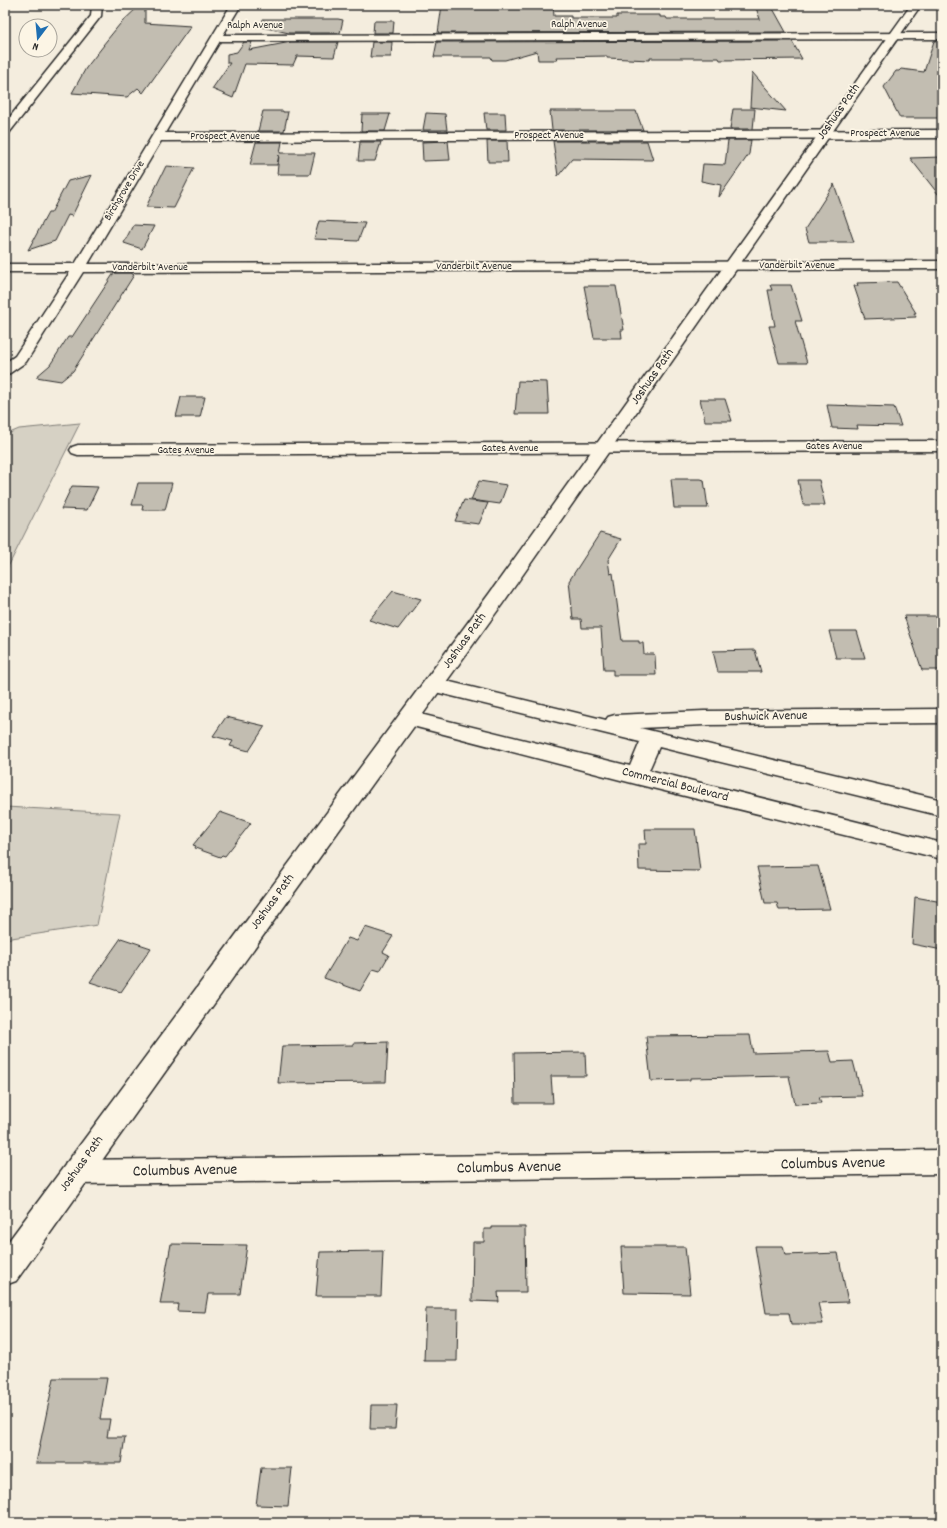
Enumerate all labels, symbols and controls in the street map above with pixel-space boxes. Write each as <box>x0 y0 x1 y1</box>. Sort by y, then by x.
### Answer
street label: Ralph Avenue <box>551 17 607 33</box>
north arrow <box>18 18 58 58</box>
street label: Ralph Avenue <box>227 18 283 34</box>
text: N <box>30 37 41 54</box>
street label: Joshuas Path <box>813 80 865 144</box>
street label: Prospect Avenue <box>850 126 920 142</box>
street label: Prospect Avenue <box>514 128 584 144</box>
street label: Prospect Avenue <box>190 129 260 145</box>
street label: Birchgrove Drive <box>101 158 149 224</box>
street label: Vanderbilt Avenue <box>759 258 835 274</box>
street label: Vanderbilt Avenue <box>436 259 512 275</box>
street label: Vanderbilt Avenue <box>112 260 188 276</box>
street label: Joshuas Path <box>627 345 679 409</box>
street label: Gates Avenue <box>806 439 863 455</box>
street label: Gates Avenue <box>482 441 539 457</box>
street label: Gates Avenue <box>158 443 215 459</box>
street label: Joshuas Path <box>438 609 492 673</box>
street label: Bushwick Avenue <box>724 707 808 727</box>
street label: Commercial Boulevard <box>620 763 730 807</box>
street label: Joshuas Path <box>246 870 300 934</box>
street label: Joshuas Path <box>55 1132 109 1196</box>
street label: Columbus Avenue <box>780 1152 886 1176</box>
street label: Columbus Avenue <box>456 1156 562 1180</box>
street label: Columbus Avenue <box>132 1159 238 1183</box>

